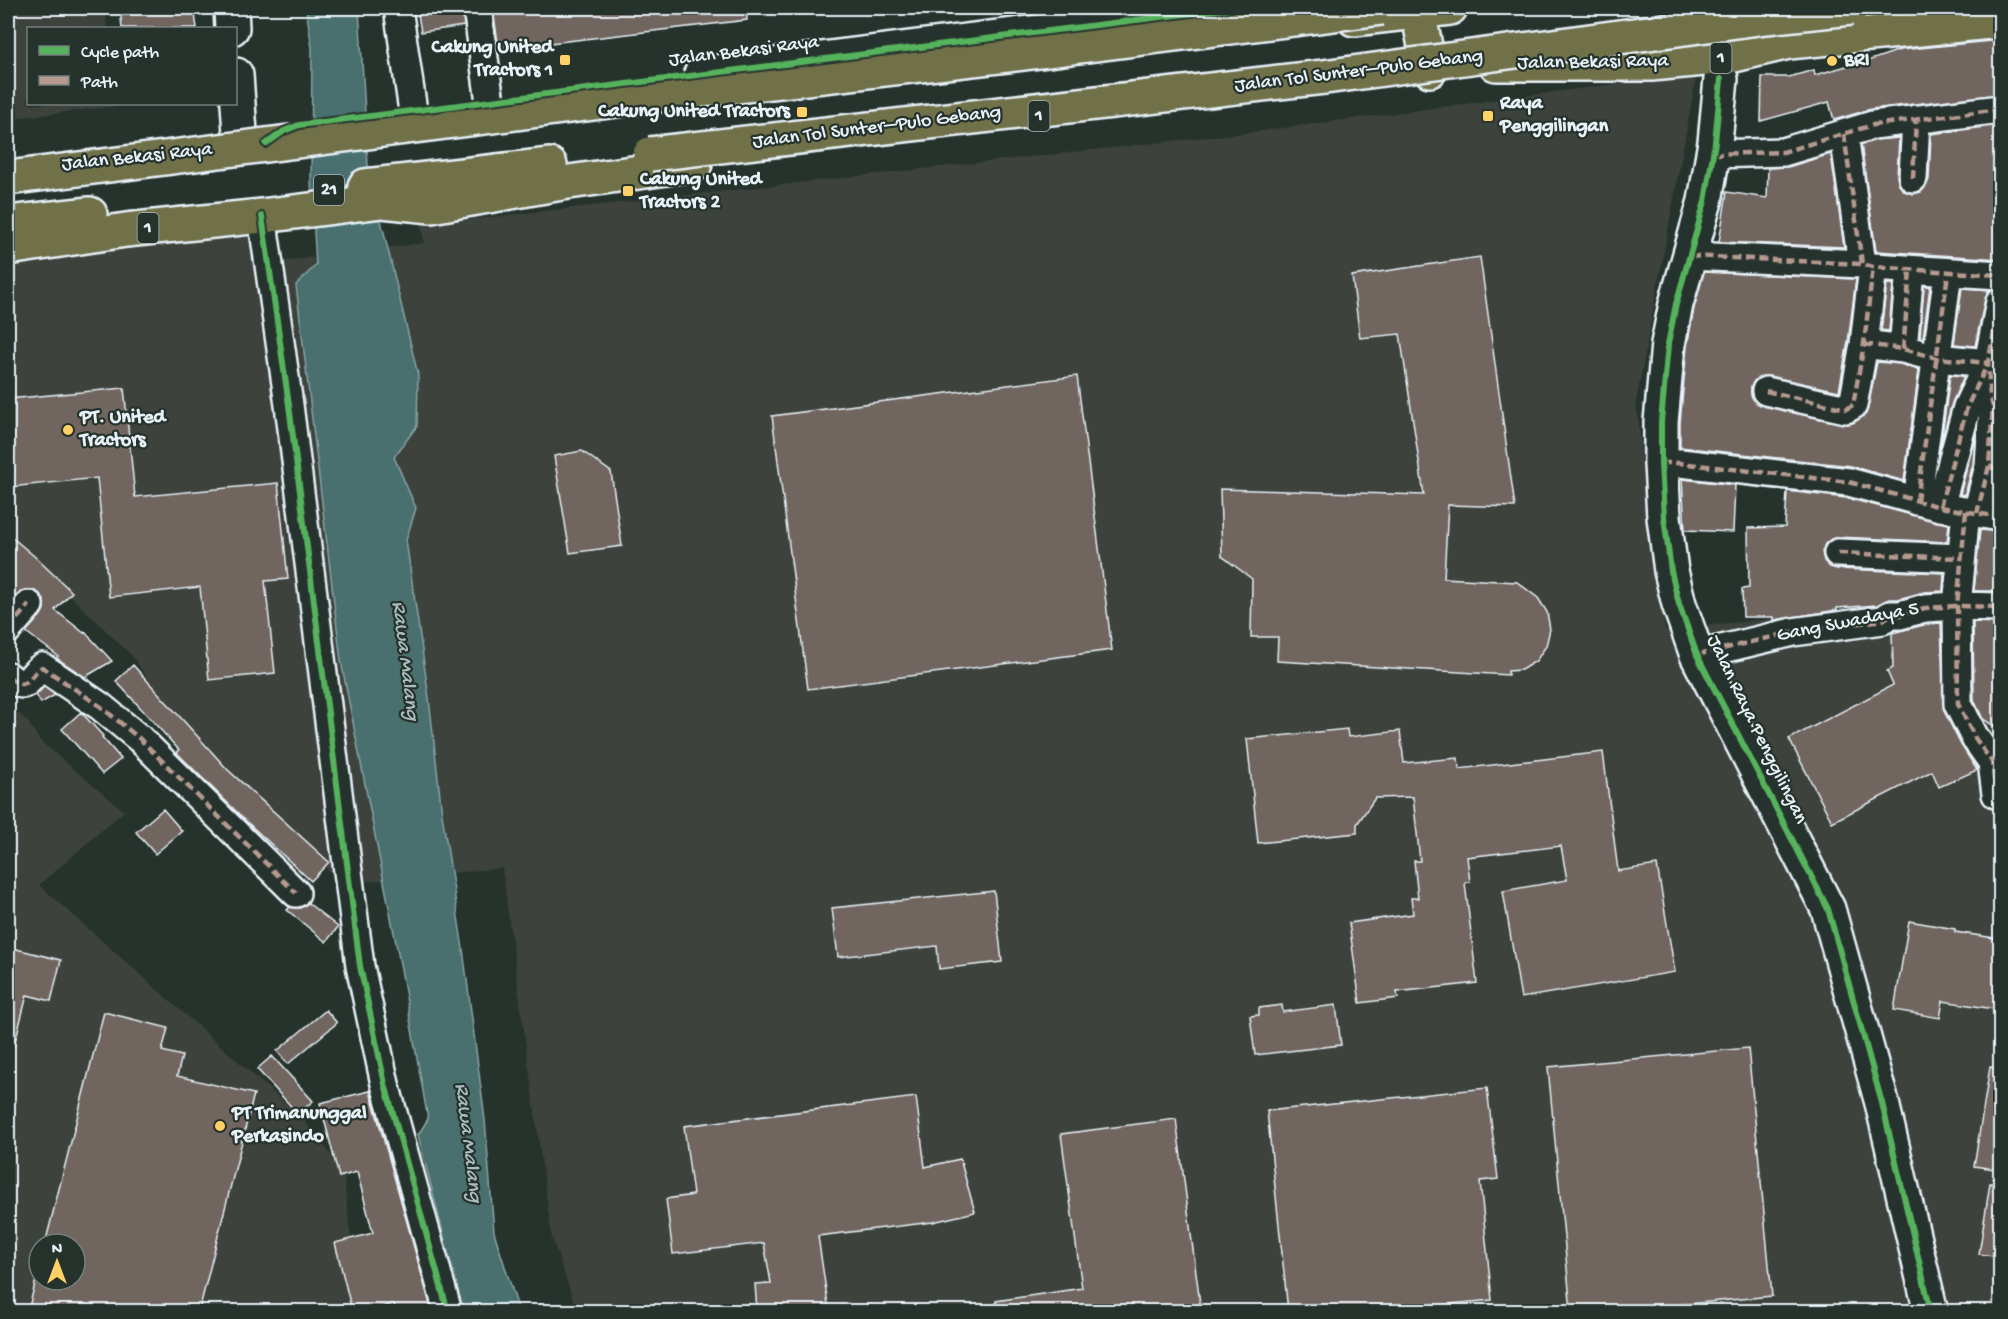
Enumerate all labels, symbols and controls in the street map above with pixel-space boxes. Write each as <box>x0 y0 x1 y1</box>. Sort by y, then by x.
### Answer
legend <box>27 27 237 105</box>
street label: Jalan Bekasi Raya <box>668 31 821 73</box>
place label: Cakung United Tractors 1 <box>431 37 555 83</box>
text: Cycle path <box>81 43 159 64</box>
road number: 1 <box>1710 43 1732 73</box>
street label: Jalan Tol Sunter–Pulo Gebang <box>1233 45 1485 99</box>
street label: Jalan Bekasi Raya <box>1517 50 1670 76</box>
place label: BRI <box>1843 50 1870 73</box>
marker: Cakung United Tractors 1 <box>558 53 572 67</box>
marker: BRI <box>1825 54 1839 68</box>
text: Path <box>80 73 118 94</box>
place label: Raya Penggilingan <box>1499 93 1609 139</box>
place label: Cakung United Tractors <box>597 101 792 124</box>
street label: Jalan Tol Sunter–Pulo Gebang <box>751 101 1003 155</box>
road number: 1 <box>1028 101 1050 131</box>
marker: Cakung United Tractors <box>795 105 809 119</box>
marker: Raya Penggilingan <box>1481 109 1495 123</box>
street label: Jalan Bekasi Raya <box>61 139 214 177</box>
place label: Cakung United Tractors 2 <box>638 169 764 215</box>
road number: 21 <box>314 175 344 205</box>
marker: Cakung United Tractors 2 <box>621 184 635 198</box>
road number: 1 <box>138 213 158 243</box>
place label: PT. United Tractors <box>78 407 168 453</box>
marker: PT. United Tractors <box>61 423 75 437</box>
street label: Gang Swadaya 5 <box>1775 598 1921 648</box>
water label: Rawa Malang <box>384 600 424 724</box>
street label: Jalan Raya Penggilingan <box>1700 632 1812 828</box>
water label: Rawa Malang <box>447 1082 487 1206</box>
place label: PT Trimanunggal Perkasindo <box>231 1103 367 1149</box>
marker: PT Trimanunggal Perkasindo <box>213 1119 227 1133</box>
north arrow <box>27 1232 87 1292</box>
text: N <box>52 1241 63 1260</box>

